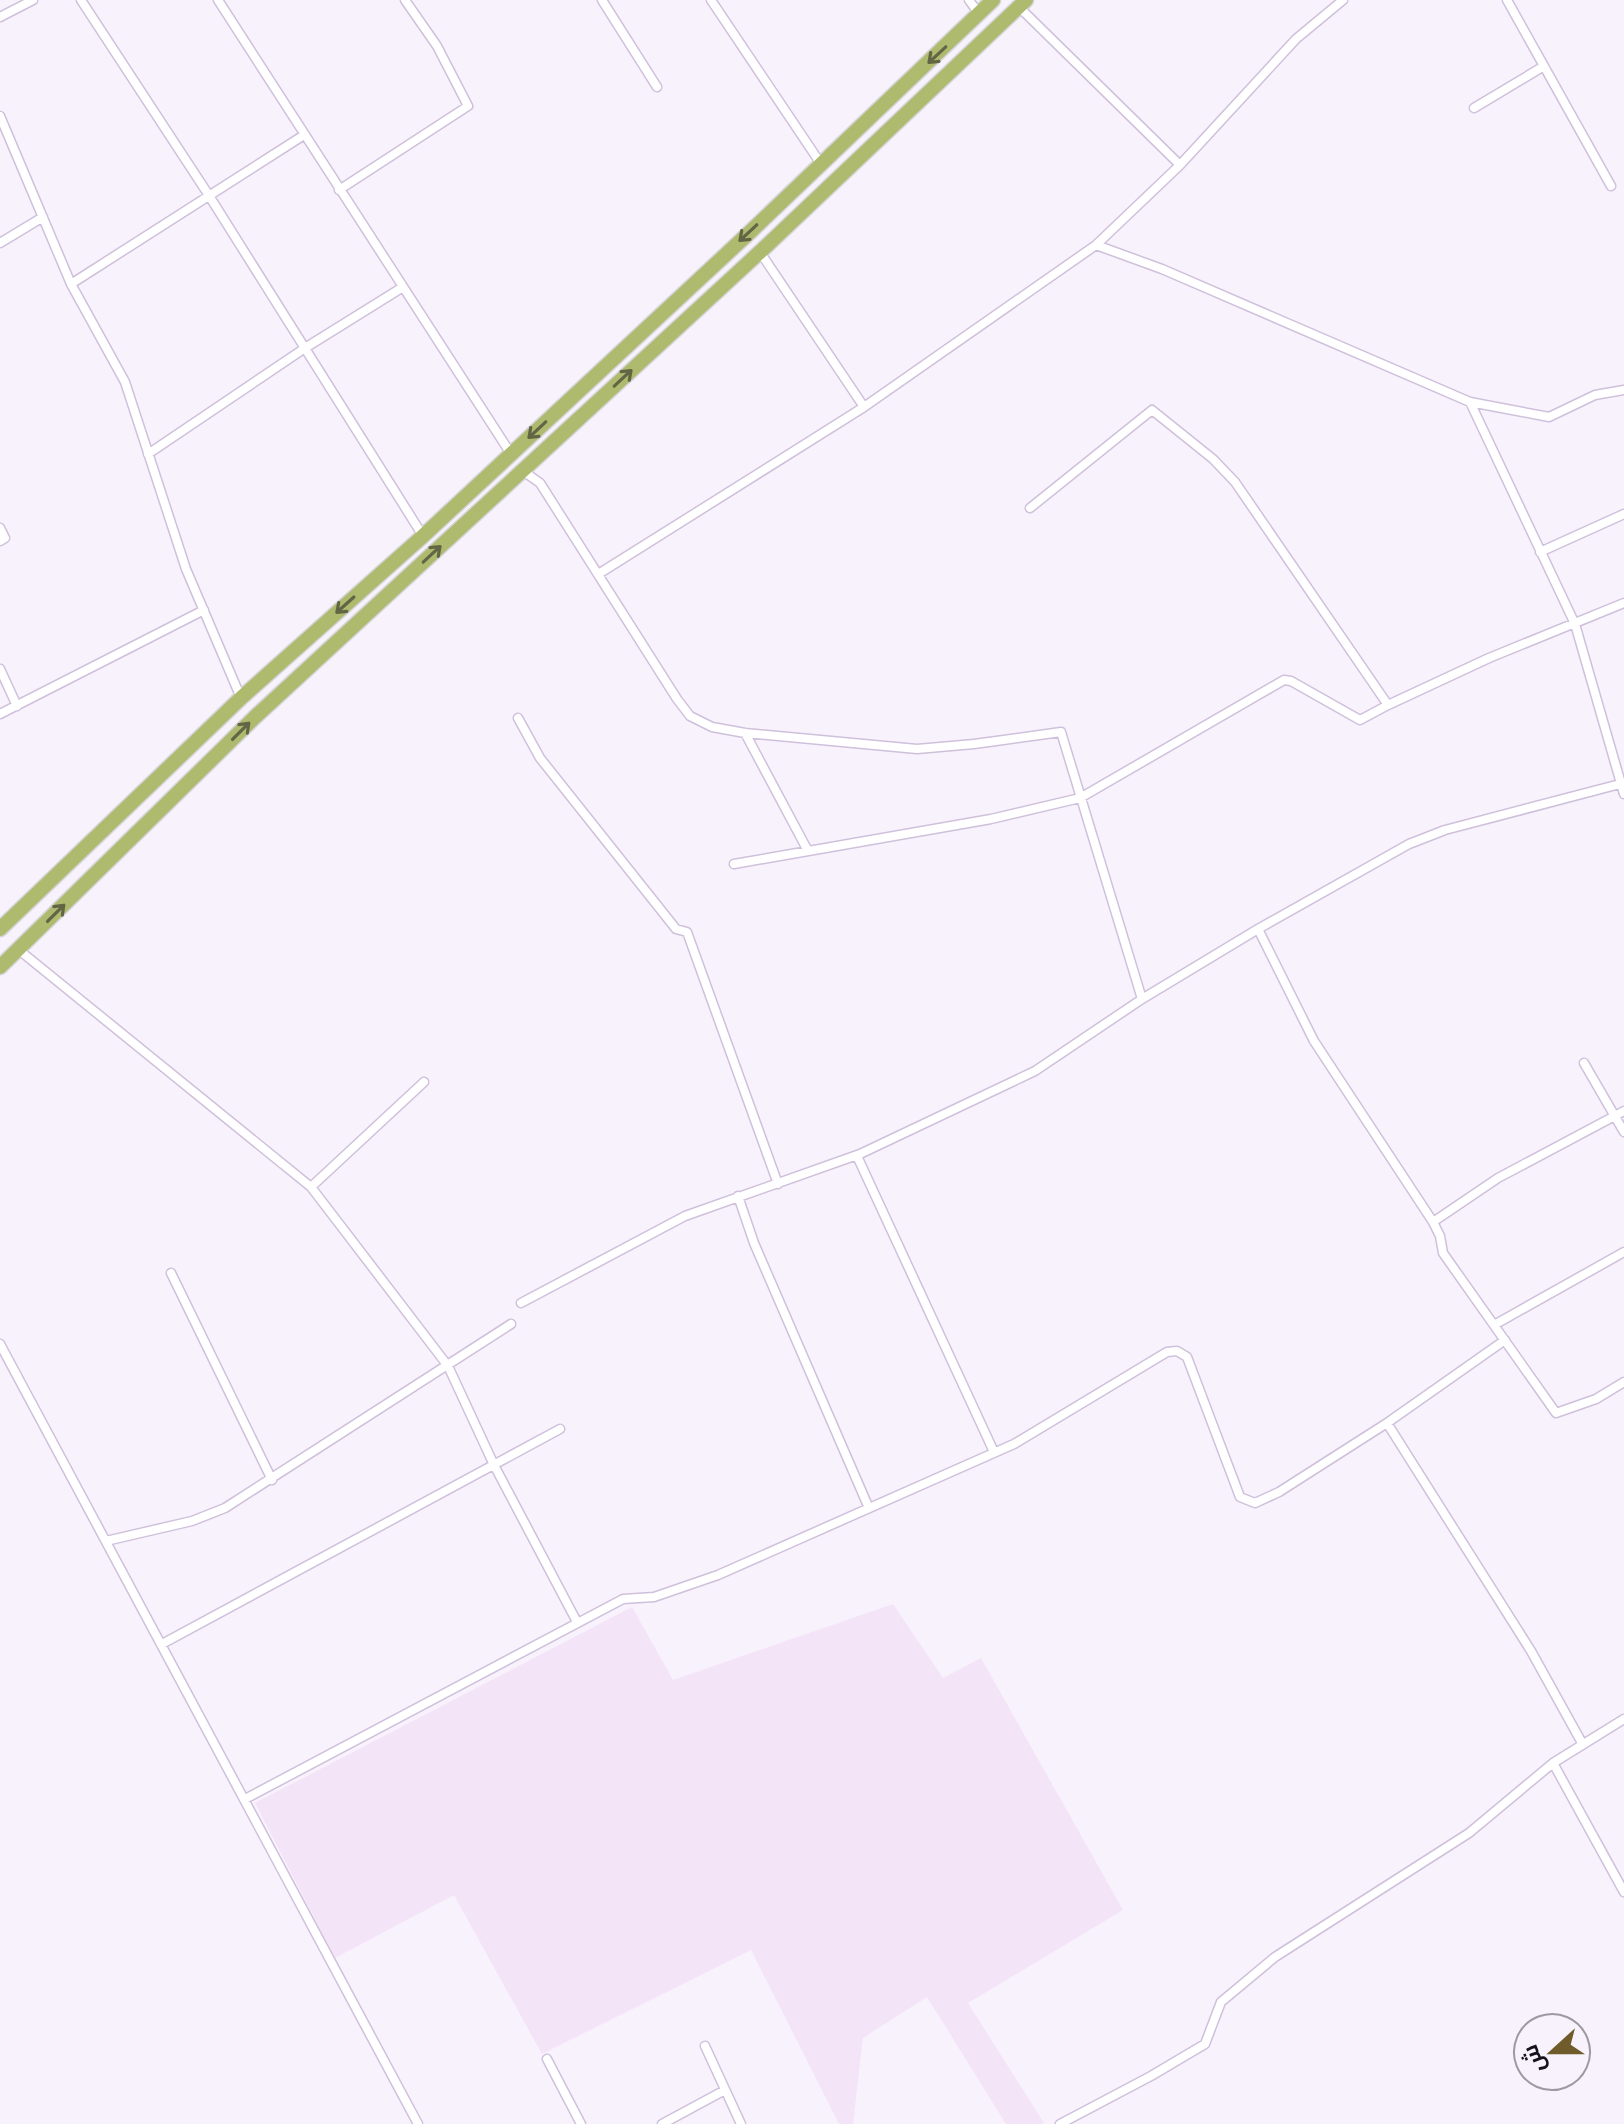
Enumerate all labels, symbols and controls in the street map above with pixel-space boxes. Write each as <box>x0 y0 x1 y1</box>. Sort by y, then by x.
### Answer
one-way arrow <box>927 45 947 64</box>
one-way arrow <box>738 224 758 243</box>
one-way arrow <box>613 369 633 387</box>
one-way arrow <box>528 420 548 438</box>
one-way arrow <box>422 544 442 563</box>
one-way arrow <box>336 596 356 614</box>
one-way arrow <box>231 721 251 740</box>
one-way arrow <box>46 904 65 923</box>
north arrow <box>1512 2012 1592 2092</box>
text: ش <box>1517 2041 1551 2077</box>

